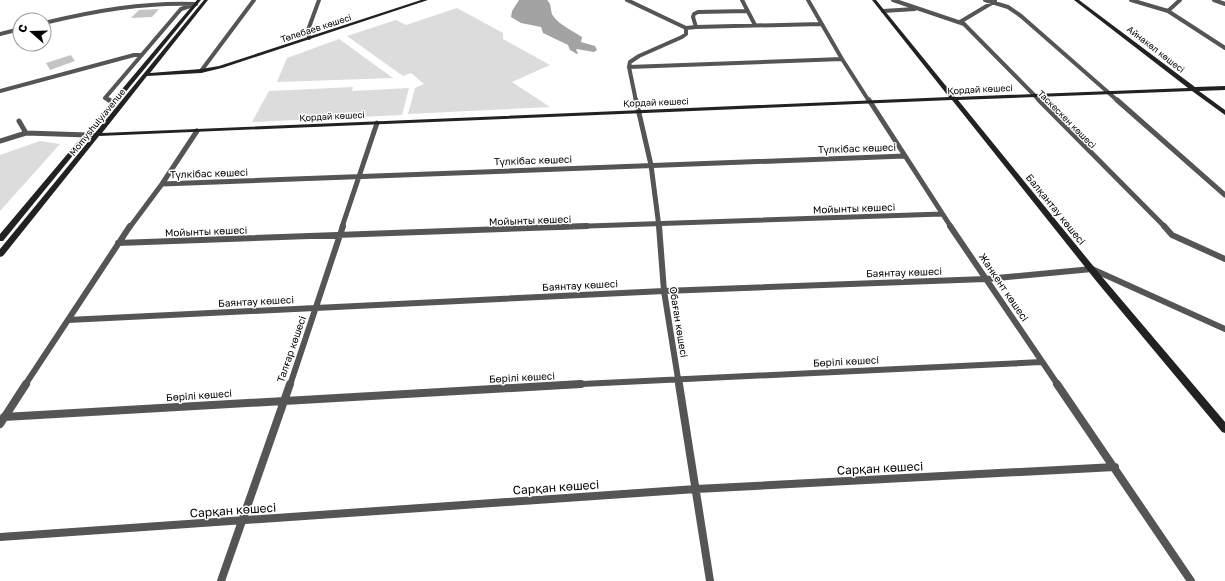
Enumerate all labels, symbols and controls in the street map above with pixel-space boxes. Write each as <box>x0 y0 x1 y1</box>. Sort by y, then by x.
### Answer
street label: Төлебаев көшесі <box>279 11 353 45</box>
north arrow <box>12 12 52 52</box>
text: С <box>15 22 30 34</box>
street label: Айнакөл көшесі <box>1125 23 1187 75</box>
street label: Қордай көшесі <box>947 82 1013 96</box>
street label: Momyshuly avenue <box>67 86 127 158</box>
street label: Таскескен көшесі <box>1036 88 1098 150</box>
street label: Қордай көшесі <box>623 95 689 109</box>
street label: Қордай көшесі <box>299 109 365 123</box>
street label: Түлкібас көшесі <box>818 141 896 156</box>
street label: Түлкібас көшесі <box>494 153 572 168</box>
street label: Түлкібас көшесі <box>170 166 248 181</box>
street label: Балқантау көшесі <box>1024 171 1088 247</box>
street label: Мойынты көшесі <box>813 201 895 215</box>
street label: Мойынты көшесі <box>489 213 571 227</box>
street label: Мойынты көшесі <box>165 224 247 238</box>
street label: Жанкент көшесі <box>977 251 1031 323</box>
street label: Баянтау көшесі <box>866 265 942 279</box>
street label: Баянтау көшесі <box>542 277 618 293</box>
street label: Обаған көшесі <box>667 286 691 358</box>
street label: Баянтау көшесі <box>218 293 294 309</box>
street label: Талғар көшесі <box>274 314 308 384</box>
street label: Бөрілі көшесі <box>813 353 879 369</box>
street label: Бөрілі көшесі <box>489 369 555 385</box>
street label: Бөрілі көшесі <box>166 387 232 403</box>
street label: Сарқан көшесі <box>836 458 924 478</box>
street label: Сарқан көшесі <box>512 476 600 498</box>
street label: Сарқан көшесі <box>189 499 277 521</box>

